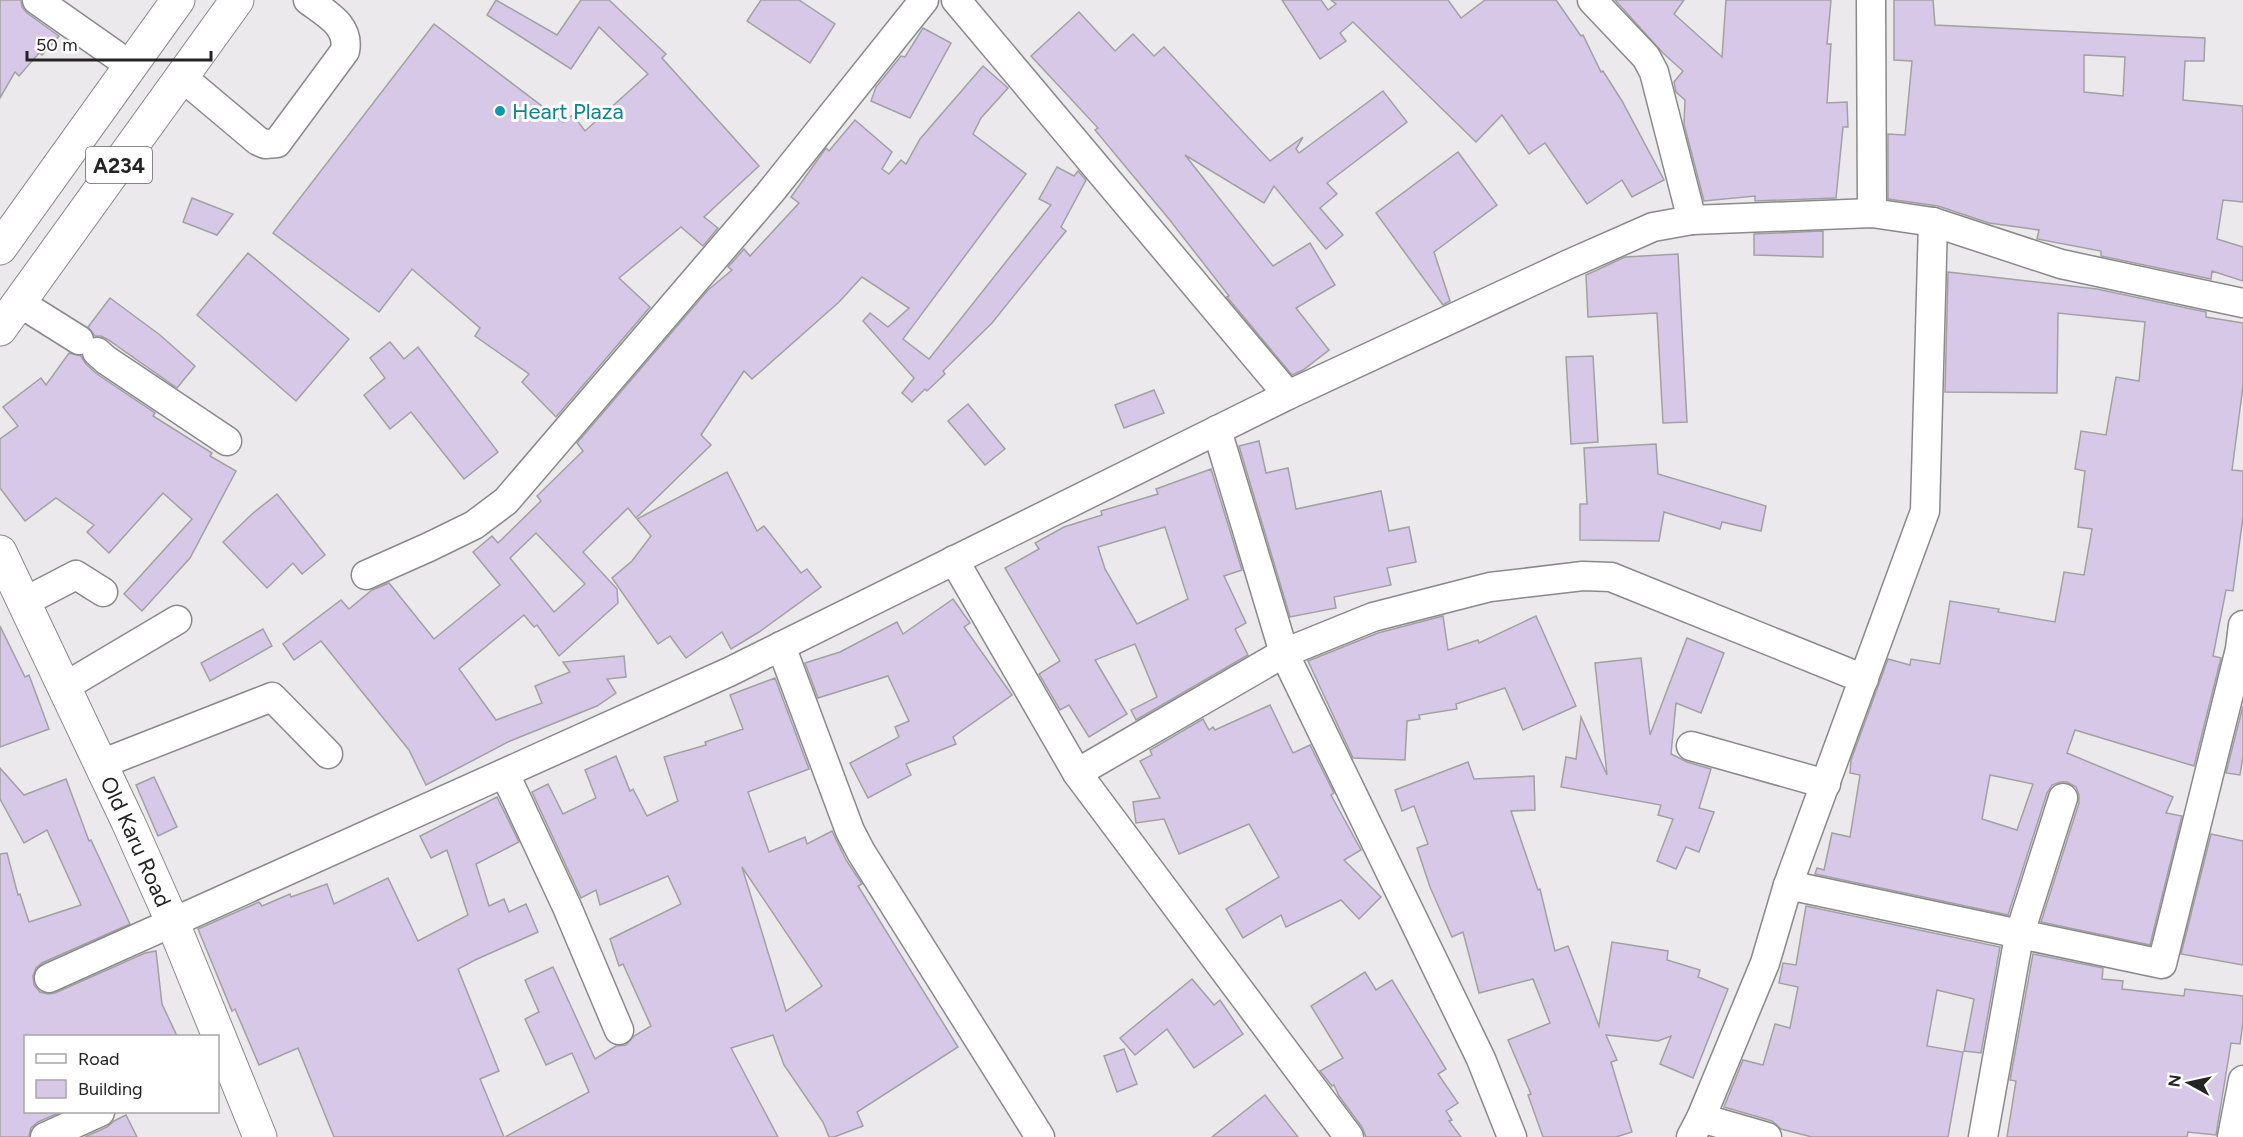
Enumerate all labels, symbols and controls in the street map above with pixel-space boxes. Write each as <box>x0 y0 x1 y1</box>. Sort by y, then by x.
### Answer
scale bar <box>27 24 212 62</box>
text: 50 m <box>36 34 78 56</box>
place label: Heart Plaza <box>512 98 624 125</box>
marker: Heart Plaza <box>493 104 507 118</box>
road number: A234 <box>86 147 152 183</box>
street label: Old Karu Road <box>95 772 177 911</box>
legend <box>24 1035 219 1113</box>
text: Road <box>78 1048 119 1070</box>
north arrow <box>2159 1053 2219 1113</box>
text: N <box>2164 1074 2185 1088</box>
text: Building <box>78 1078 143 1100</box>

